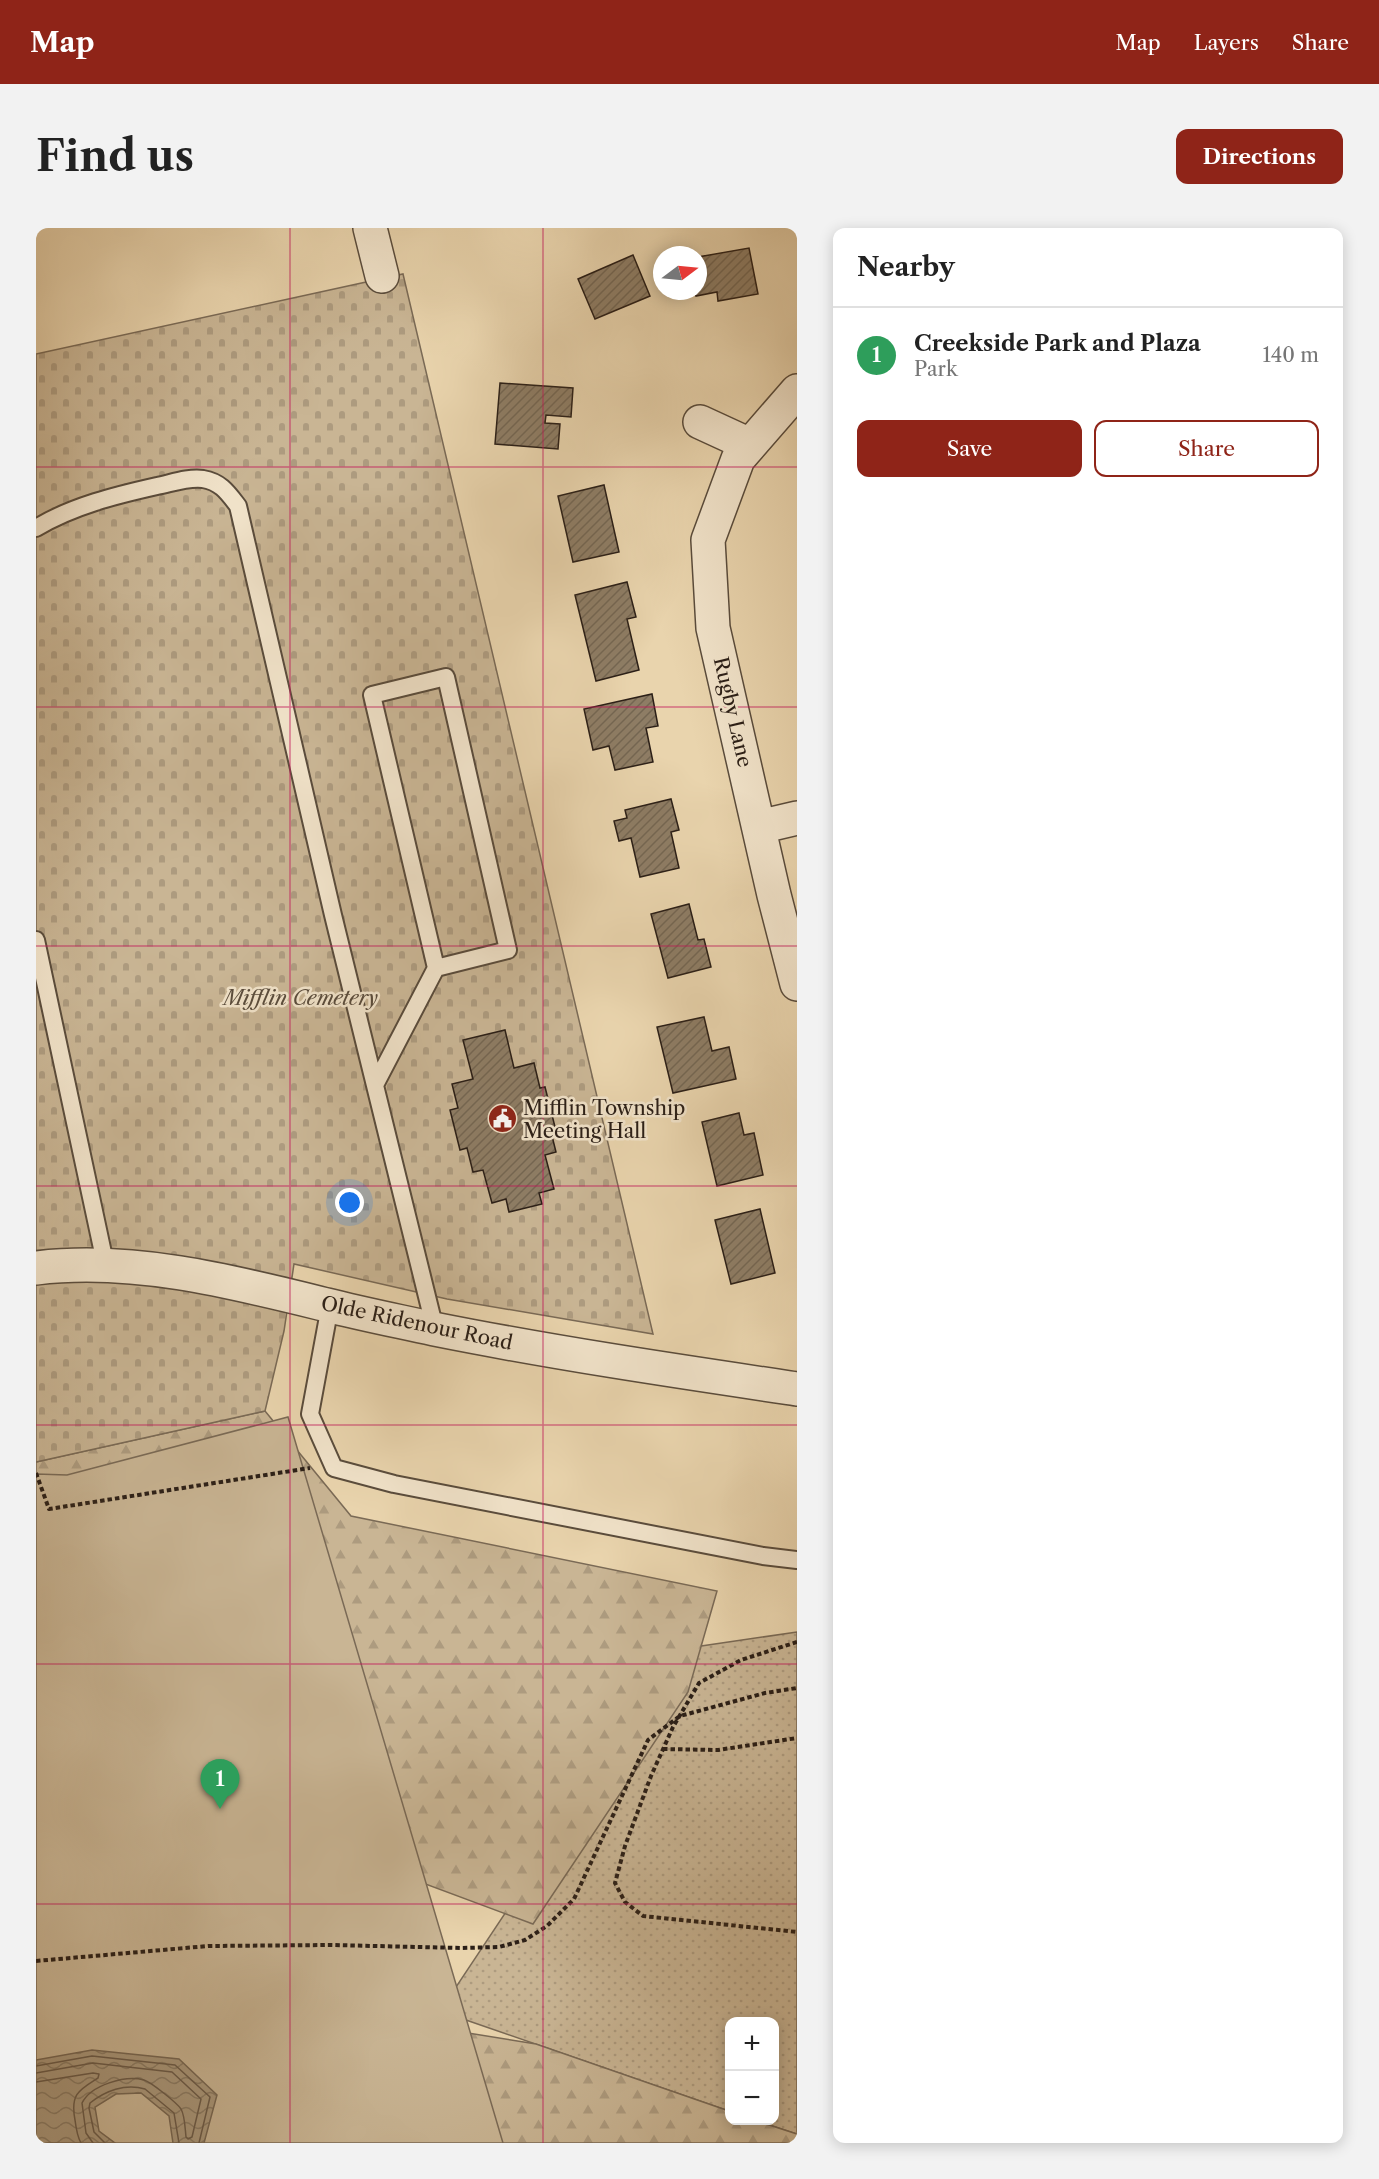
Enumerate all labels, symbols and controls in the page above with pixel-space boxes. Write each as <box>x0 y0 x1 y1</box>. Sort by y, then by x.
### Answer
text: Map <box>30 25 94 59</box>
text: Map <box>1116 30 1161 55</box>
text: Layers <box>1194 30 1259 55</box>
text: Share <box>1292 30 1349 55</box>
button: Directions <box>1176 129 1343 184</box>
text: Find us <box>36 130 194 182</box>
north arrow <box>653 246 707 300</box>
text: Nearby <box>857 251 955 283</box>
text: Creekside Park and Plaza <box>914 330 1201 357</box>
text: 1 <box>872 343 881 367</box>
text: 140 m <box>1262 343 1319 367</box>
text: Park <box>914 357 957 381</box>
button: Save <box>857 420 1082 477</box>
button: Share <box>1094 420 1319 477</box>
street label: Rugby Lane <box>709 655 757 769</box>
park label: Mifflin Cemetery <box>222 986 378 1010</box>
place label: Mifflin Township Meeting Hall <box>523 1096 685 1143</box>
public building icon: Mifflin Township Meeting Hall <box>486 1103 518 1135</box>
your location <box>335 1188 364 1217</box>
street label: Olde Ridenour Road <box>319 1291 515 1355</box>
pin: 1 <box>200 1760 240 1809</box>
map controls <box>725 2017 779 2125</box>
button: + <box>725 2017 779 2071</box>
button: − <box>725 2071 779 2125</box>

